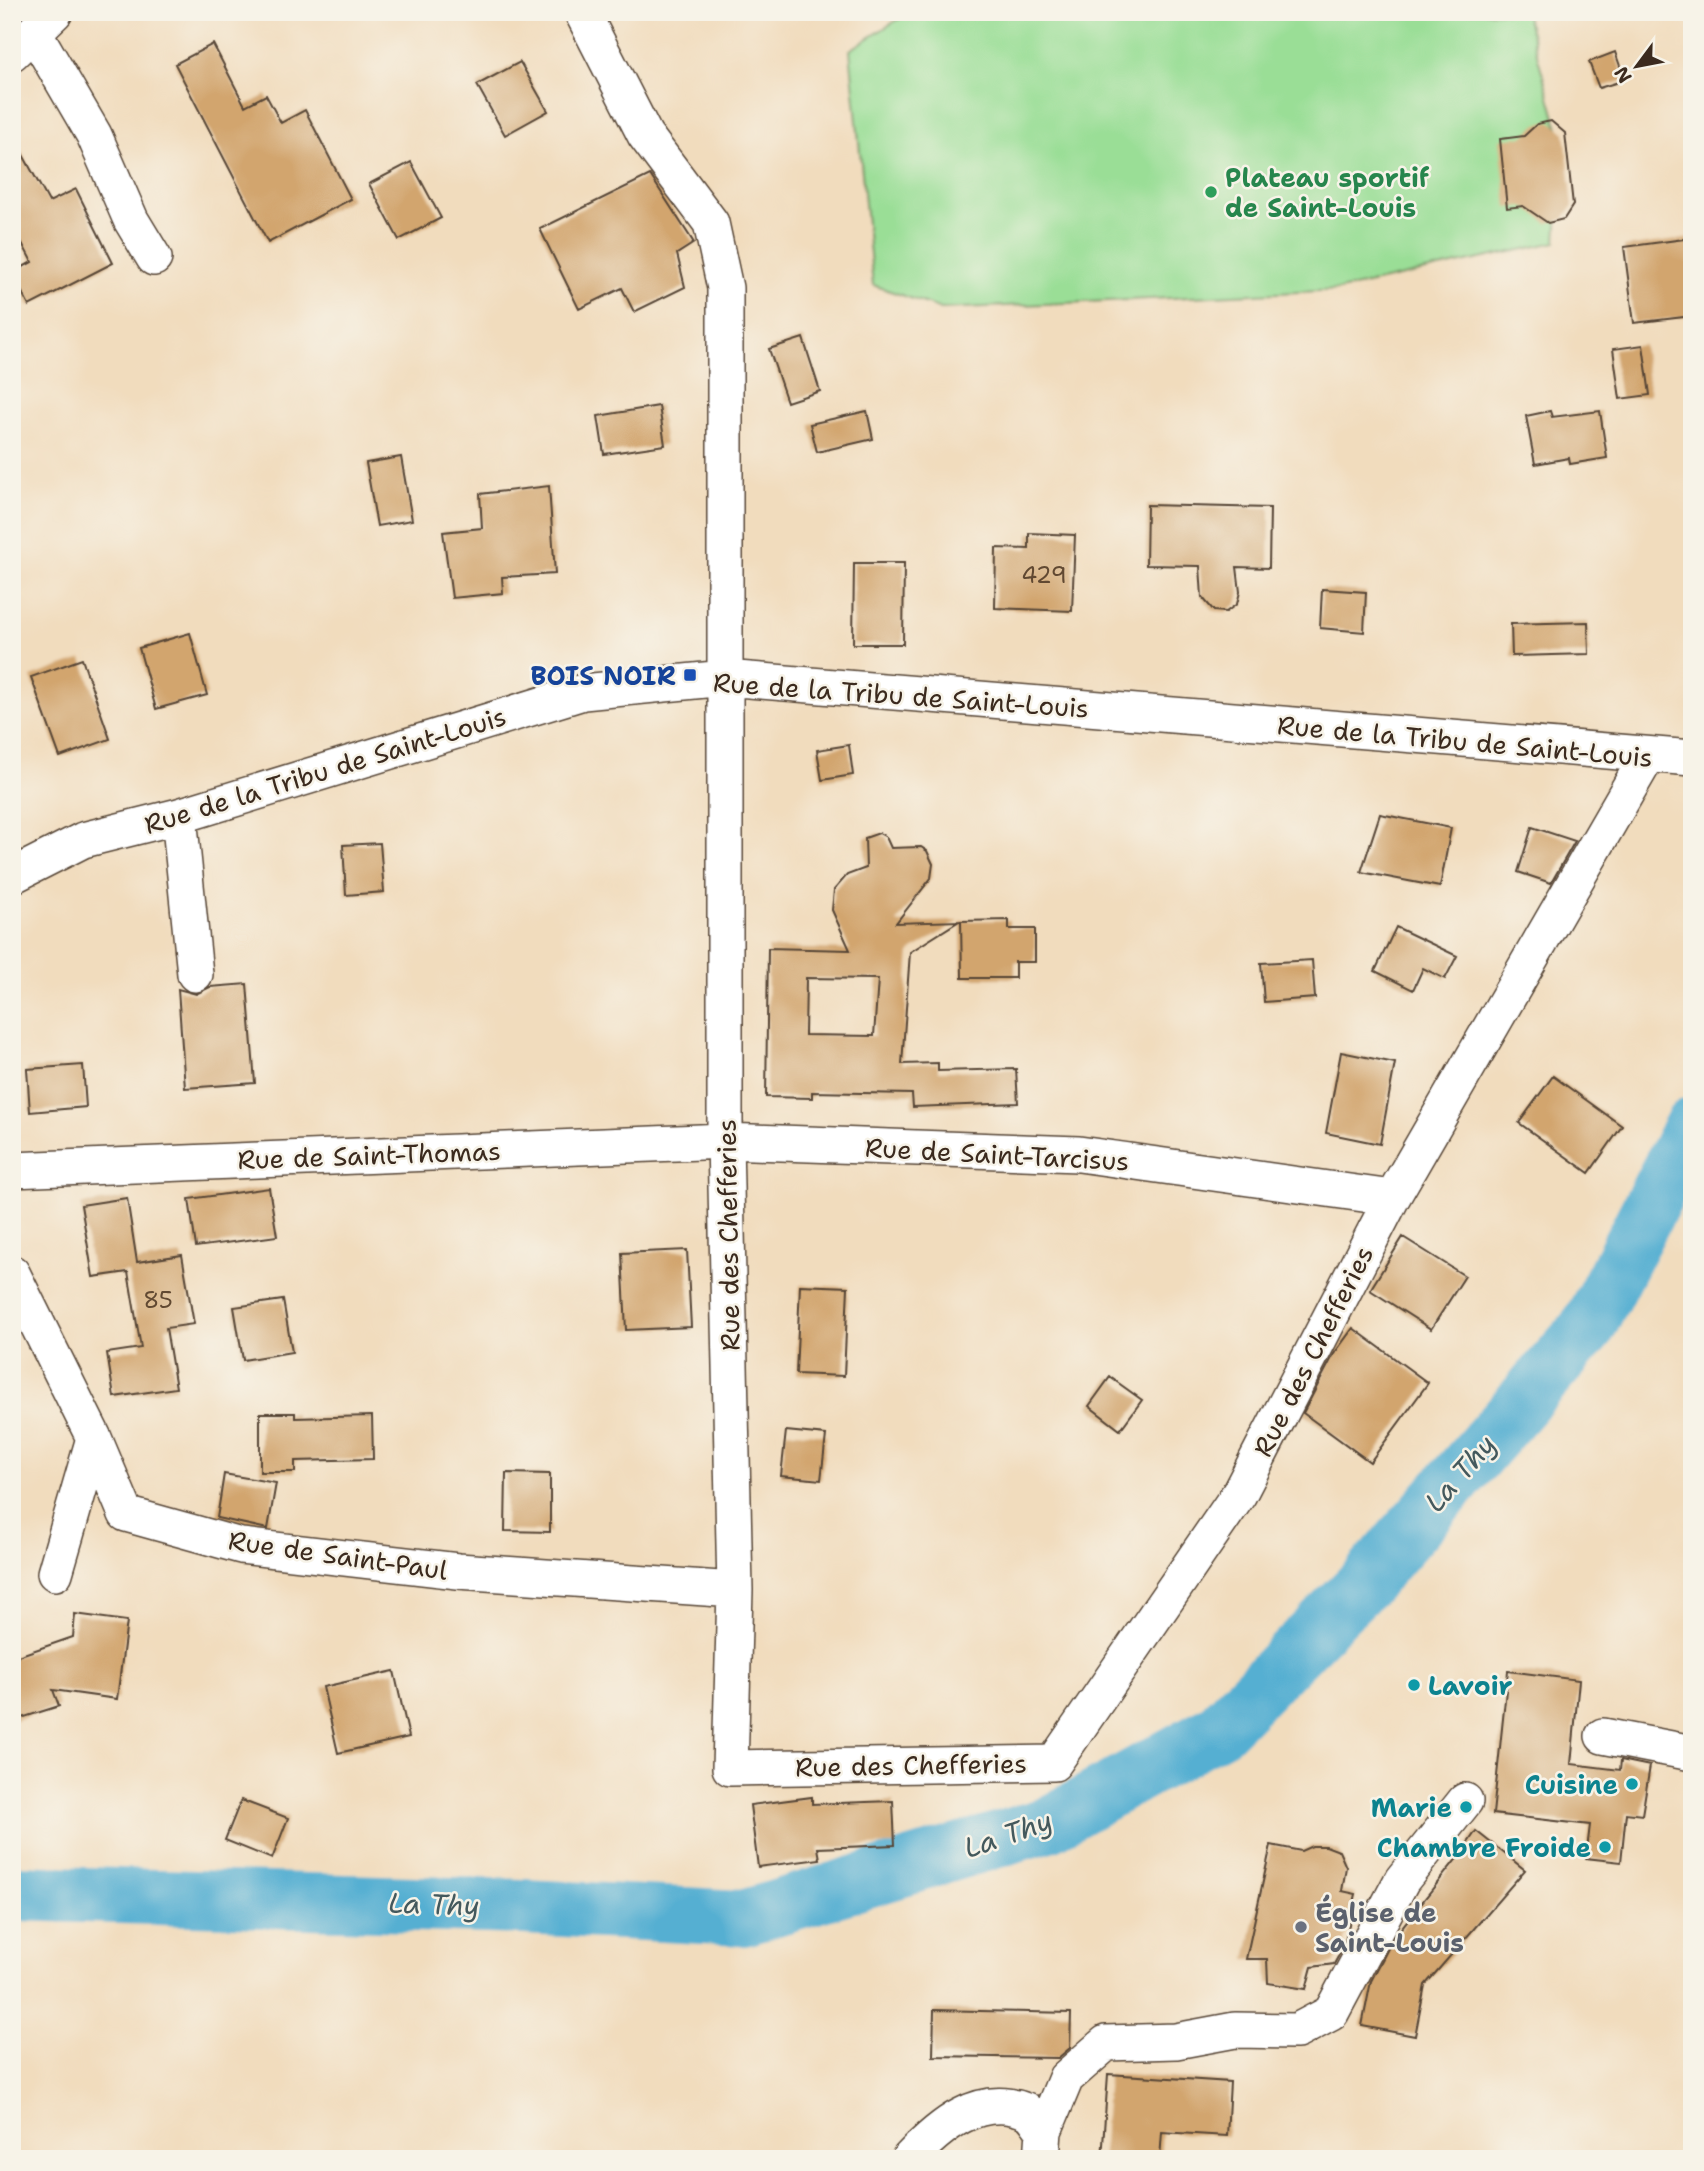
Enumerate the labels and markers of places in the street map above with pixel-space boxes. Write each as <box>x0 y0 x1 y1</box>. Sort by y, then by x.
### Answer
place label: Plateau sportif de Saint-Louis <box>1225 160 1430 225</box>
marker: Plateau sportif de Saint-Louis <box>1203 184 1219 200</box>
place label: BOIS NOIR <box>531 658 676 693</box>
marker: BOIS NOIR <box>682 667 698 683</box>
place label: Lavoir <box>1428 1668 1512 1703</box>
marker: Lavoir <box>1406 1677 1422 1693</box>
place label: Cuisine <box>1525 1767 1618 1802</box>
marker: Cuisine <box>1624 1776 1640 1792</box>
place label: Marie <box>1371 1790 1452 1825</box>
marker: Marie <box>1458 1799 1474 1815</box>
place label: Chambre Froide <box>1377 1830 1591 1865</box>
marker: Chambre Froide <box>1597 1839 1613 1855</box>
place label: Église de Saint-Louis <box>1315 1894 1464 1960</box>
marker: Église de Saint-Louis <box>1293 1919 1309 1935</box>

